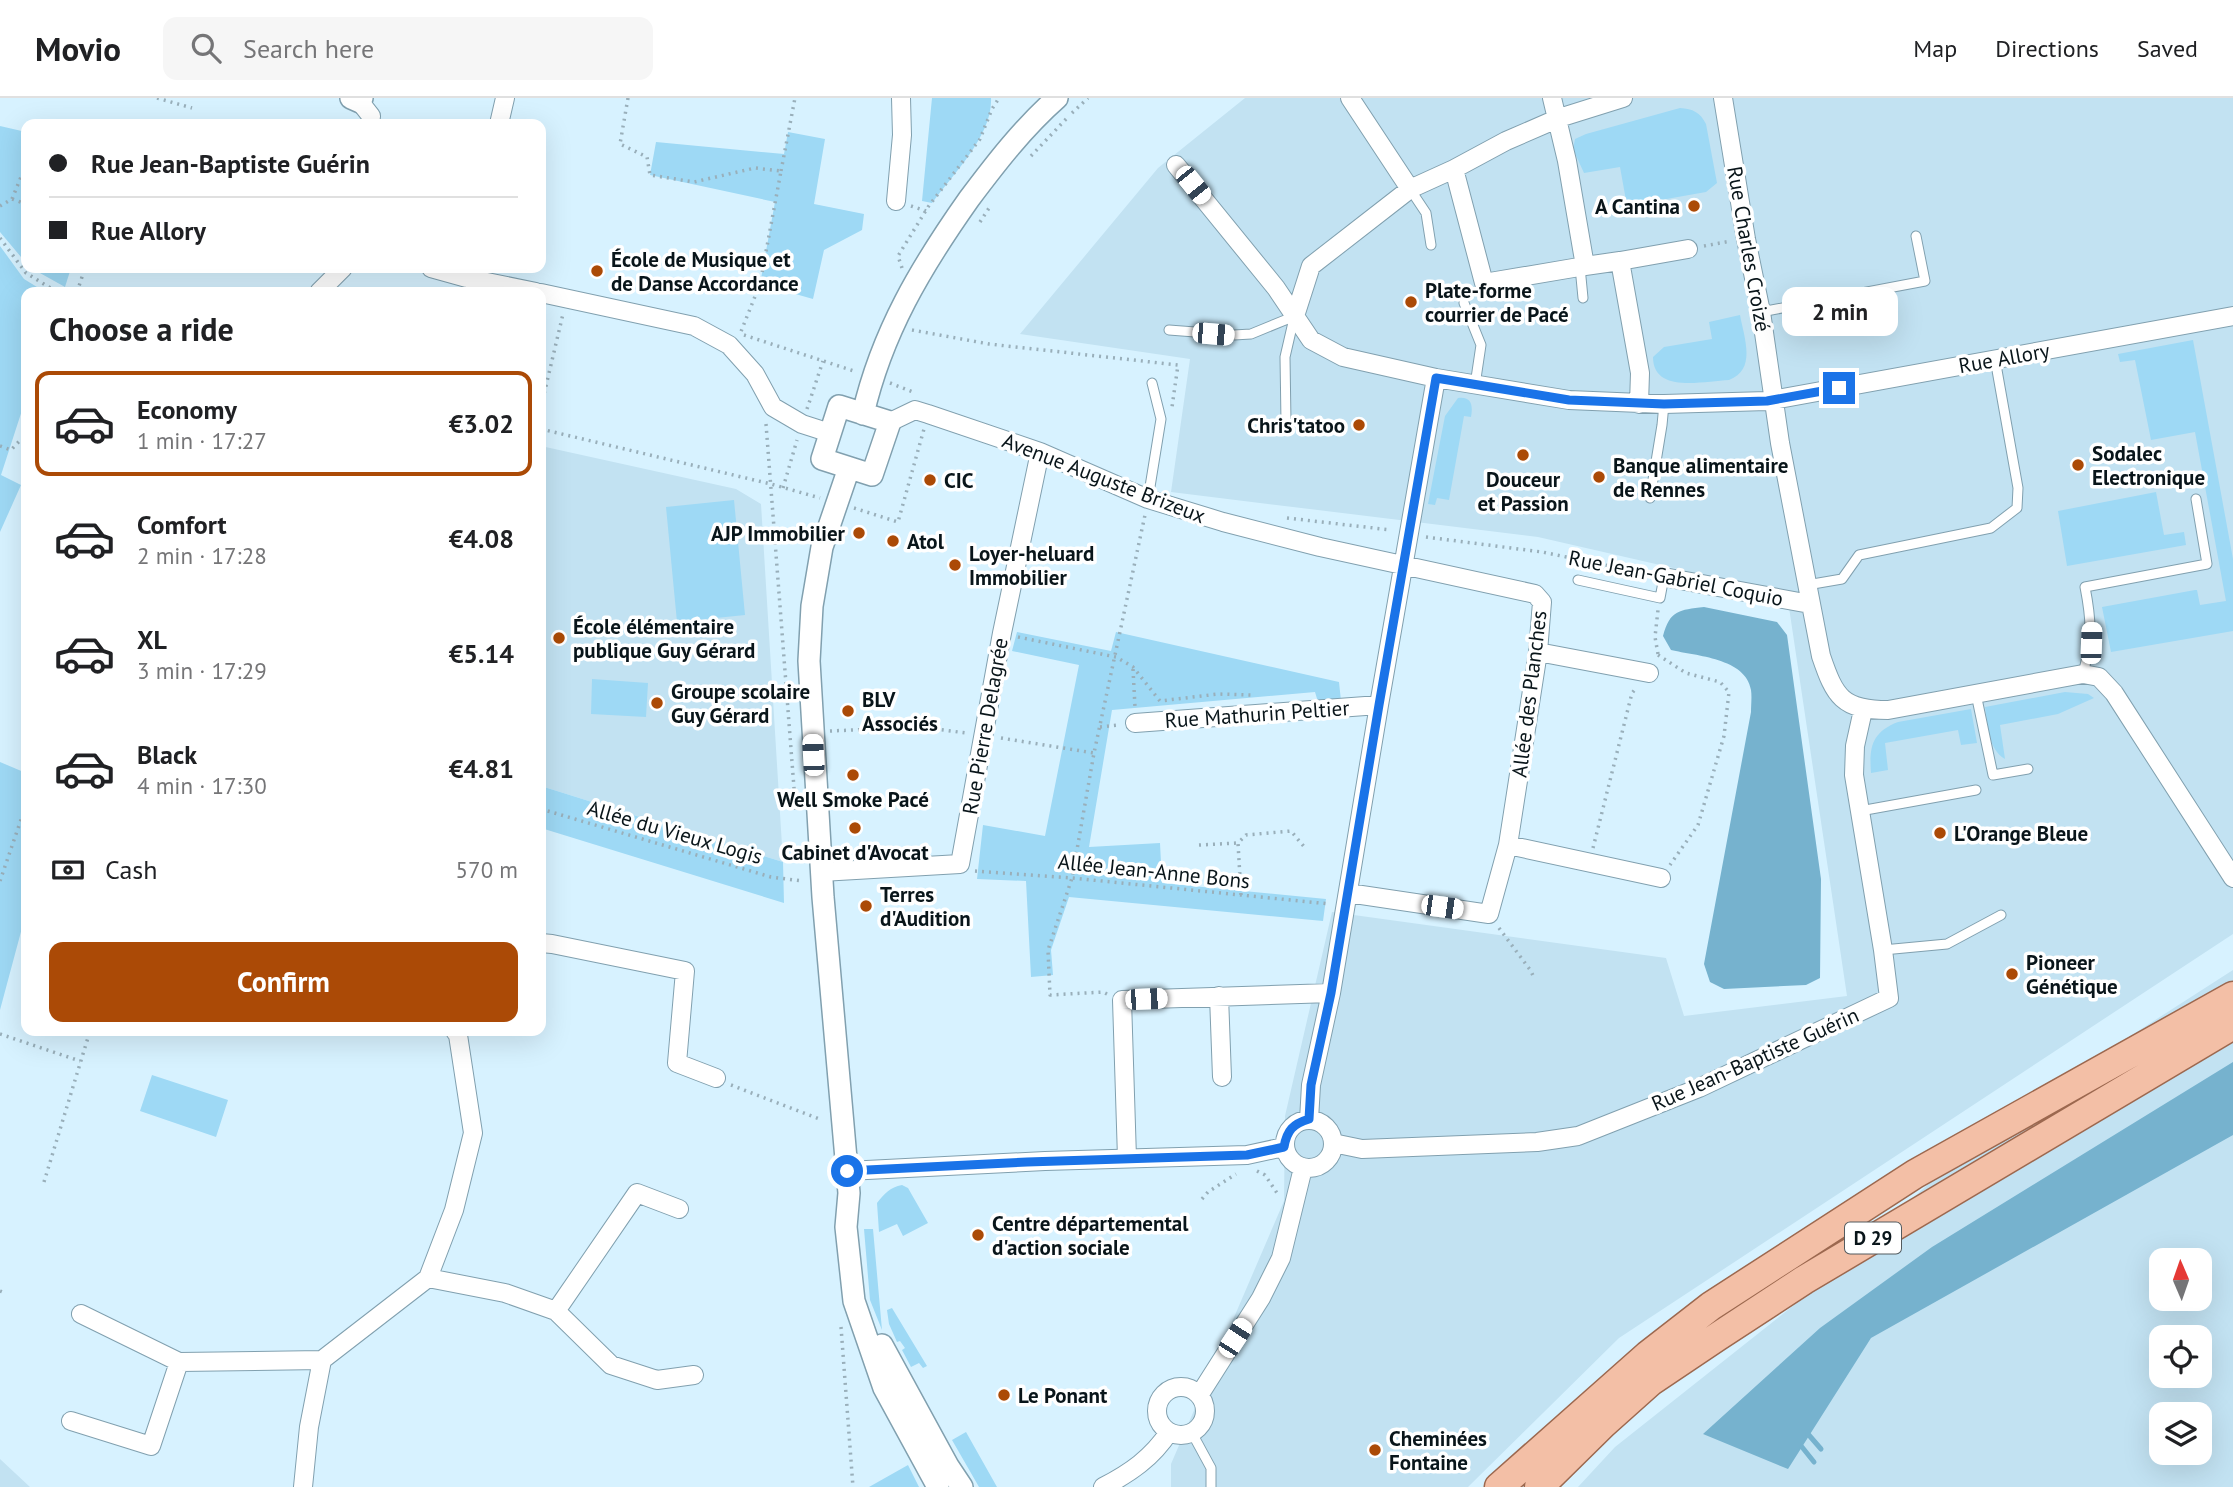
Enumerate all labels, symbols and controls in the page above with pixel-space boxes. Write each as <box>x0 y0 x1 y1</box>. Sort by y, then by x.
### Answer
search box <box>163 17 653 80</box>
text: Movio <box>35 27 121 70</box>
icon: search <box>187 29 225 67</box>
text: Search here <box>243 32 374 65</box>
text: Map <box>1913 33 1957 64</box>
text: Directions <box>1995 33 2099 64</box>
text: Saved <box>2137 33 2198 64</box>
text: Rue Jean-Baptiste Guérin <box>91 147 370 180</box>
car <box>1172 162 1215 208</box>
street label: Rue Charles Croizé <box>1721 164 1777 334</box>
place label: A Cantina <box>1595 193 1680 220</box>
marker: A Cantina <box>1686 198 1702 214</box>
text: Rue Allory <box>91 214 206 247</box>
place label: École de Musique et de Danse Accordance <box>611 246 799 297</box>
marker: École de Musique et de Danse Accordance <box>589 263 605 279</box>
place label: Plate-forme courrier de Pacé <box>1425 277 1569 328</box>
callout: 2 min <box>1781 286 1897 336</box>
marker: Plate-forme courrier de Pacé <box>1403 294 1419 310</box>
text: 2 min <box>1812 297 1868 326</box>
text: Choose a ride <box>49 308 234 350</box>
car <box>1192 322 1235 346</box>
street label: Rue Allory <box>1956 337 2052 379</box>
route end <box>1823 372 1855 404</box>
icon: car <box>53 392 116 455</box>
text: Economy <box>137 393 237 426</box>
text: €3.02 <box>449 407 514 440</box>
place label: Chris'tatoo <box>1247 412 1345 439</box>
marker: Chris'tatoo <box>1351 417 1367 433</box>
text: 1 min · 17:27 <box>137 426 267 455</box>
street label: Avenue Auguste Brizeux <box>999 427 1210 529</box>
place label: Sodalec Electronique <box>2092 440 2205 491</box>
marker: Douceur et Passion <box>1515 447 1531 463</box>
place label: Banque alimentaire de Rennes <box>1613 452 1789 503</box>
marker: Sodalec Electronique <box>2070 457 2086 473</box>
place label: Douceur et Passion <box>1477 466 1569 517</box>
place label: CIC <box>944 467 974 494</box>
marker: Banque alimentaire de Rennes <box>1591 469 1607 485</box>
marker: CIC <box>922 472 938 488</box>
icon: car <box>53 507 116 570</box>
text: Comfort <box>137 508 227 541</box>
place label: AJP Immobilier <box>711 520 846 547</box>
text: €4.08 <box>449 522 514 555</box>
marker: AJP Immobilier <box>851 525 867 541</box>
place label: Atol <box>907 528 945 555</box>
marker: Atol <box>885 533 901 549</box>
place label: Loyer-heluard Immobilier <box>969 540 1094 591</box>
text: 2 min · 17:28 <box>137 541 267 570</box>
street label: Rue Jean-Gabriel Coquio <box>1566 544 1786 612</box>
marker: Loyer-heluard Immobilier <box>947 557 963 573</box>
street label: Allée des Planches <box>1505 609 1553 779</box>
place label: École élémentaire publique Guy Gérard <box>573 613 755 664</box>
icon: car <box>53 622 116 685</box>
car <box>2080 622 2103 664</box>
text: XL <box>137 623 167 656</box>
marker: École élémentaire publique Guy Gérard <box>551 630 567 646</box>
street label: Rue Pierre Delagrée <box>956 636 1014 816</box>
text: €5.14 <box>449 637 514 670</box>
text: 3 min · 17:29 <box>137 656 267 685</box>
place label: Groupe scolaire Guy Gérard <box>671 678 810 729</box>
place label: BLV Associés <box>862 686 938 737</box>
street label: Rue Mathurin Peltier <box>1164 694 1350 734</box>
marker: Groupe scolaire Guy Gérard <box>649 695 665 711</box>
marker: BLV Associés <box>840 703 856 719</box>
car <box>802 733 825 777</box>
icon: car <box>53 737 116 800</box>
text: Black <box>137 738 197 771</box>
text: €4.81 <box>449 752 514 785</box>
marker: Well Smoke Pacé <box>845 767 861 783</box>
text: 4 min · 17:30 <box>137 771 267 800</box>
place label: Well Smoke Pacé <box>777 786 929 813</box>
street label: Allée du Vieux Logis <box>584 794 766 870</box>
marker: Cabinet d'Avocat <box>847 820 863 836</box>
place label: L'Orange Bleue <box>1954 820 2088 847</box>
marker: L'Orange Bleue <box>1932 825 1948 841</box>
place label: Cabinet d'Avocat <box>781 839 929 866</box>
street label: Allée Jean-Anne Bons <box>1057 847 1251 895</box>
icon: cash <box>49 851 87 889</box>
text: Cash <box>105 853 157 886</box>
text: 570 m <box>456 855 518 884</box>
place label: Terres d'Audition <box>880 881 971 932</box>
car <box>1420 894 1465 920</box>
marker: Terres d'Audition <box>858 898 874 914</box>
button: Confirm <box>49 942 518 1022</box>
place label: Pioneer Génétique <box>2026 949 2118 1000</box>
marker: Pioneer Génétique <box>2004 966 2020 982</box>
car <box>1125 988 1168 1010</box>
street label: Rue Jean-Baptiste Guérin <box>1647 1001 1863 1117</box>
route start <box>831 1155 863 1187</box>
place label: Centre départemental d'action sociale <box>992 1210 1189 1261</box>
road number: D 29 <box>1845 1222 1901 1254</box>
marker: Centre départemental d'action sociale <box>970 1227 986 1243</box>
north arrow <box>2149 1248 2212 1311</box>
map controls <box>2149 1248 2212 1465</box>
car <box>1215 1315 1256 1361</box>
button: locate <box>2149 1325 2212 1388</box>
place label: Le Ponant <box>1018 1382 1108 1409</box>
marker: Le Ponant <box>996 1387 1012 1403</box>
button: layers <box>2149 1402 2212 1465</box>
place label: Cheminées Fontaine <box>1389 1425 1487 1476</box>
marker: Cheminées Fontaine <box>1367 1442 1383 1458</box>

